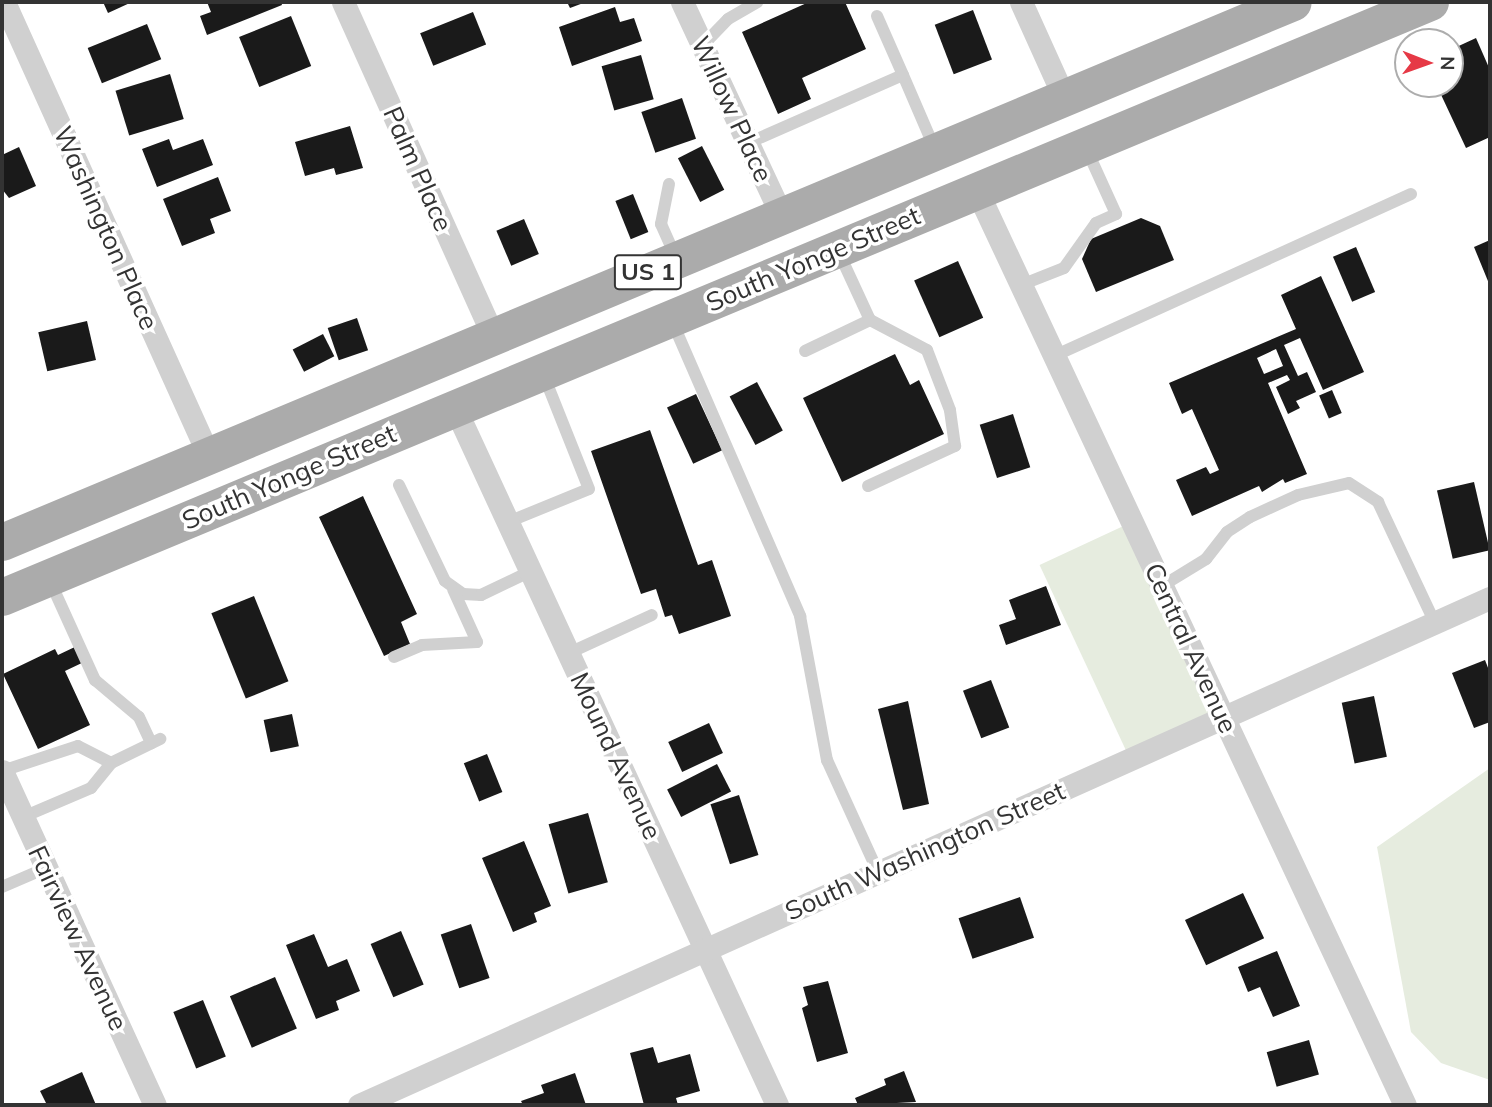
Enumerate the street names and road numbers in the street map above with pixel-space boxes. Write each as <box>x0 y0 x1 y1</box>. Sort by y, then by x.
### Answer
street label: Willow Place <box>685 31 779 187</box>
street label: Palm Place <box>377 102 459 236</box>
street label: Washington Place <box>47 121 165 335</box>
street label: South Yonge Street <box>701 200 925 318</box>
road number: US 1 <box>613 251 683 292</box>
street label: South Yonge Street <box>177 418 401 536</box>
street label: Central Avenue <box>1138 558 1244 738</box>
street label: Mound Avenue <box>564 668 668 844</box>
street label: South Washington Street <box>780 775 1070 927</box>
street label: Fairview Avenue <box>22 841 134 1035</box>

